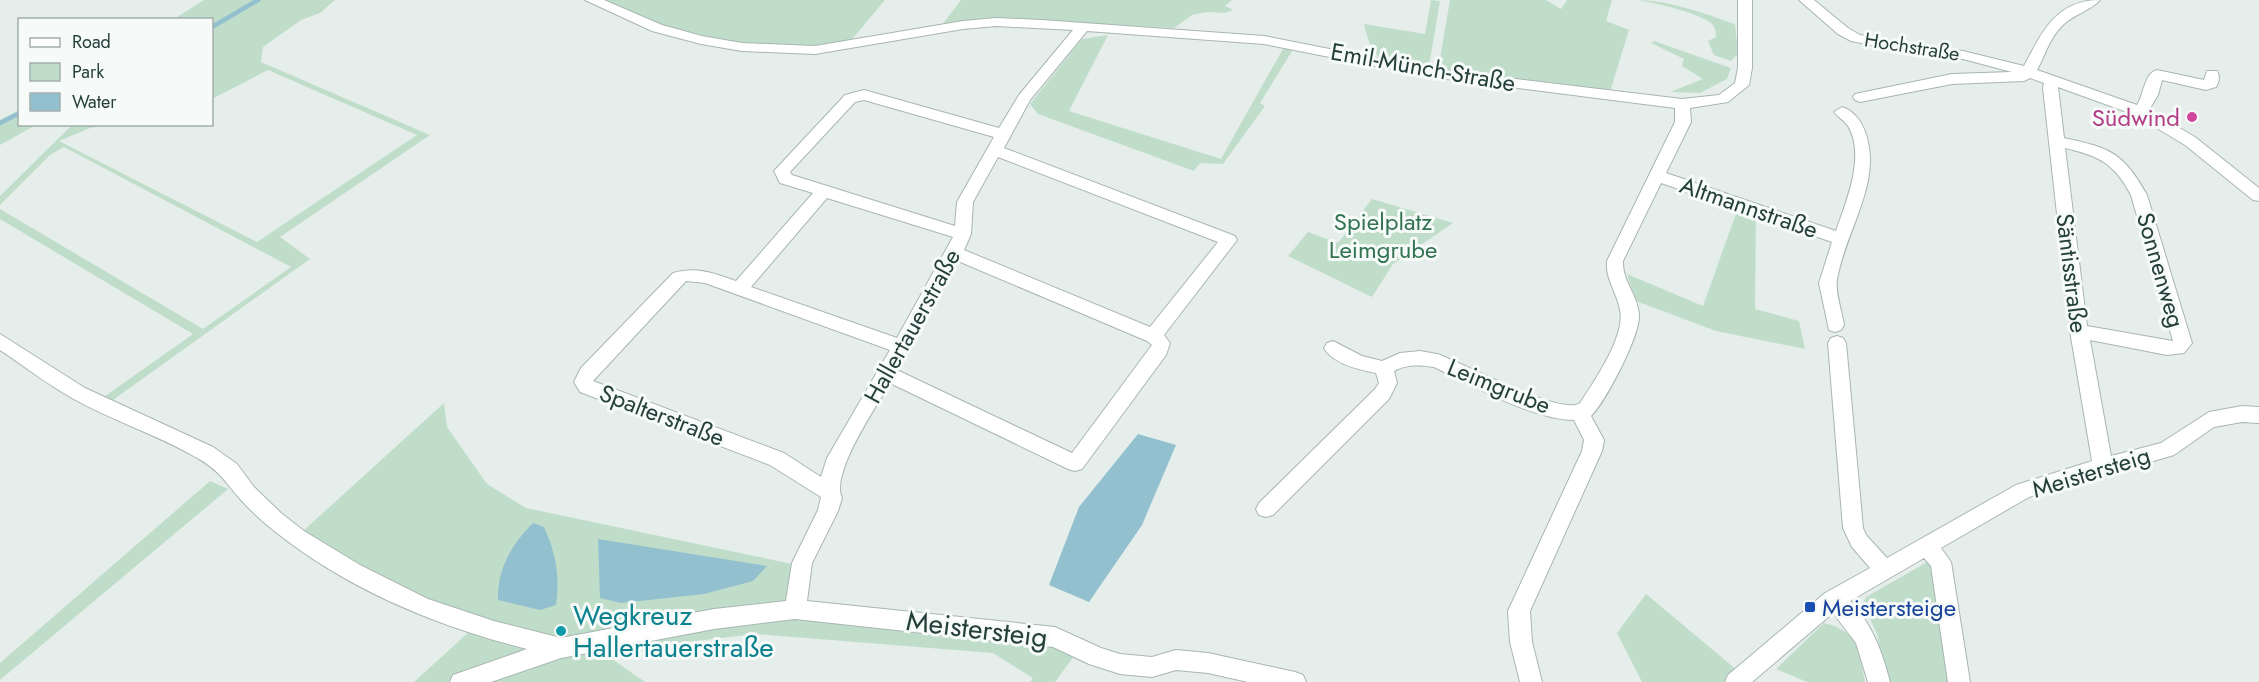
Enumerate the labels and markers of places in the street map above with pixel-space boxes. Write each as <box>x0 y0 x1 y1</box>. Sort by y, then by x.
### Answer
place label: Südwind <box>2092 100 2180 135</box>
marker: Südwind <box>2185 110 2199 124</box>
place label: Meistersteige <box>1822 590 1956 625</box>
place label: Wegkreuz Hallertauerstraße <box>573 595 774 668</box>
marker: Meistersteige <box>1803 600 1817 614</box>
marker: Wegkreuz Hallertauerstraße <box>554 624 568 638</box>

